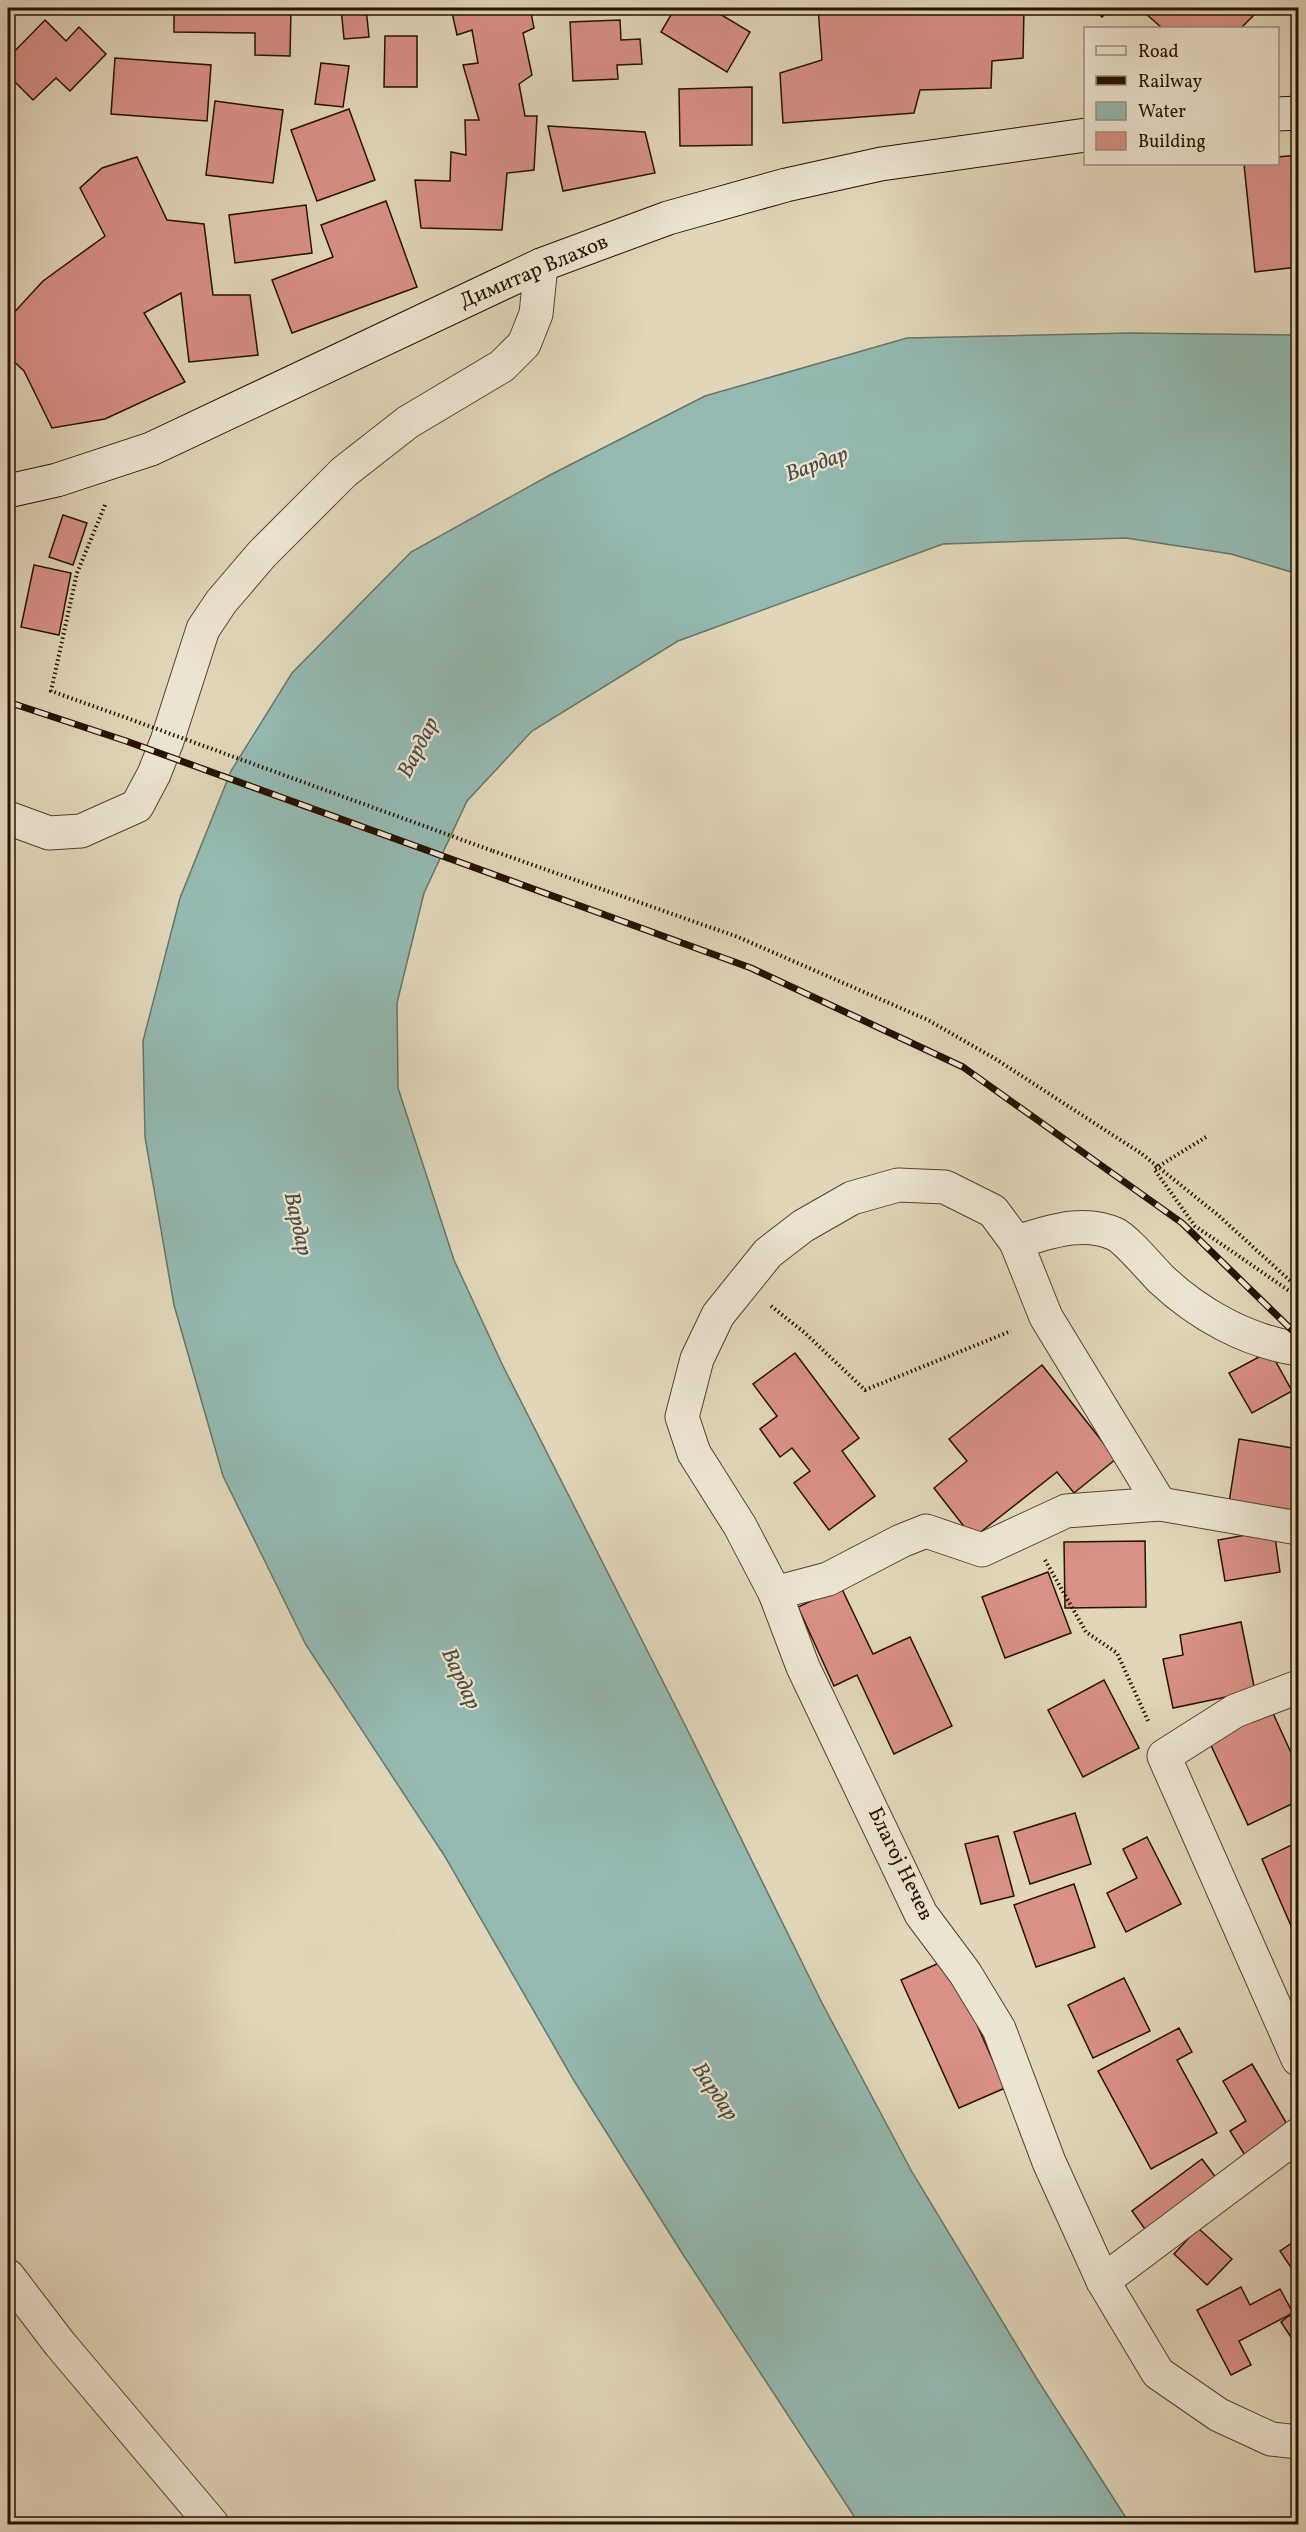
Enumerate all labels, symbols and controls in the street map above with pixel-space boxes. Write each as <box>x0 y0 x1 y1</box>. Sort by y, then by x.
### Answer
legend <box>1084 27 1279 165</box>
text: Road <box>1138 40 1179 65</box>
text: Railway <box>1138 70 1202 95</box>
text: Water <box>1138 100 1186 125</box>
text: Building <box>1138 130 1206 155</box>
street label: Димитар Влахов <box>455 228 613 316</box>
water label: Вардар <box>781 439 853 491</box>
water label: Вардар <box>391 712 447 784</box>
water label: Вардар <box>275 1189 319 1259</box>
water label: Вардар <box>432 1643 488 1715</box>
street label: Благој Нечев <box>860 1802 940 1926</box>
water label: Вардар <box>683 2057 745 2127</box>

